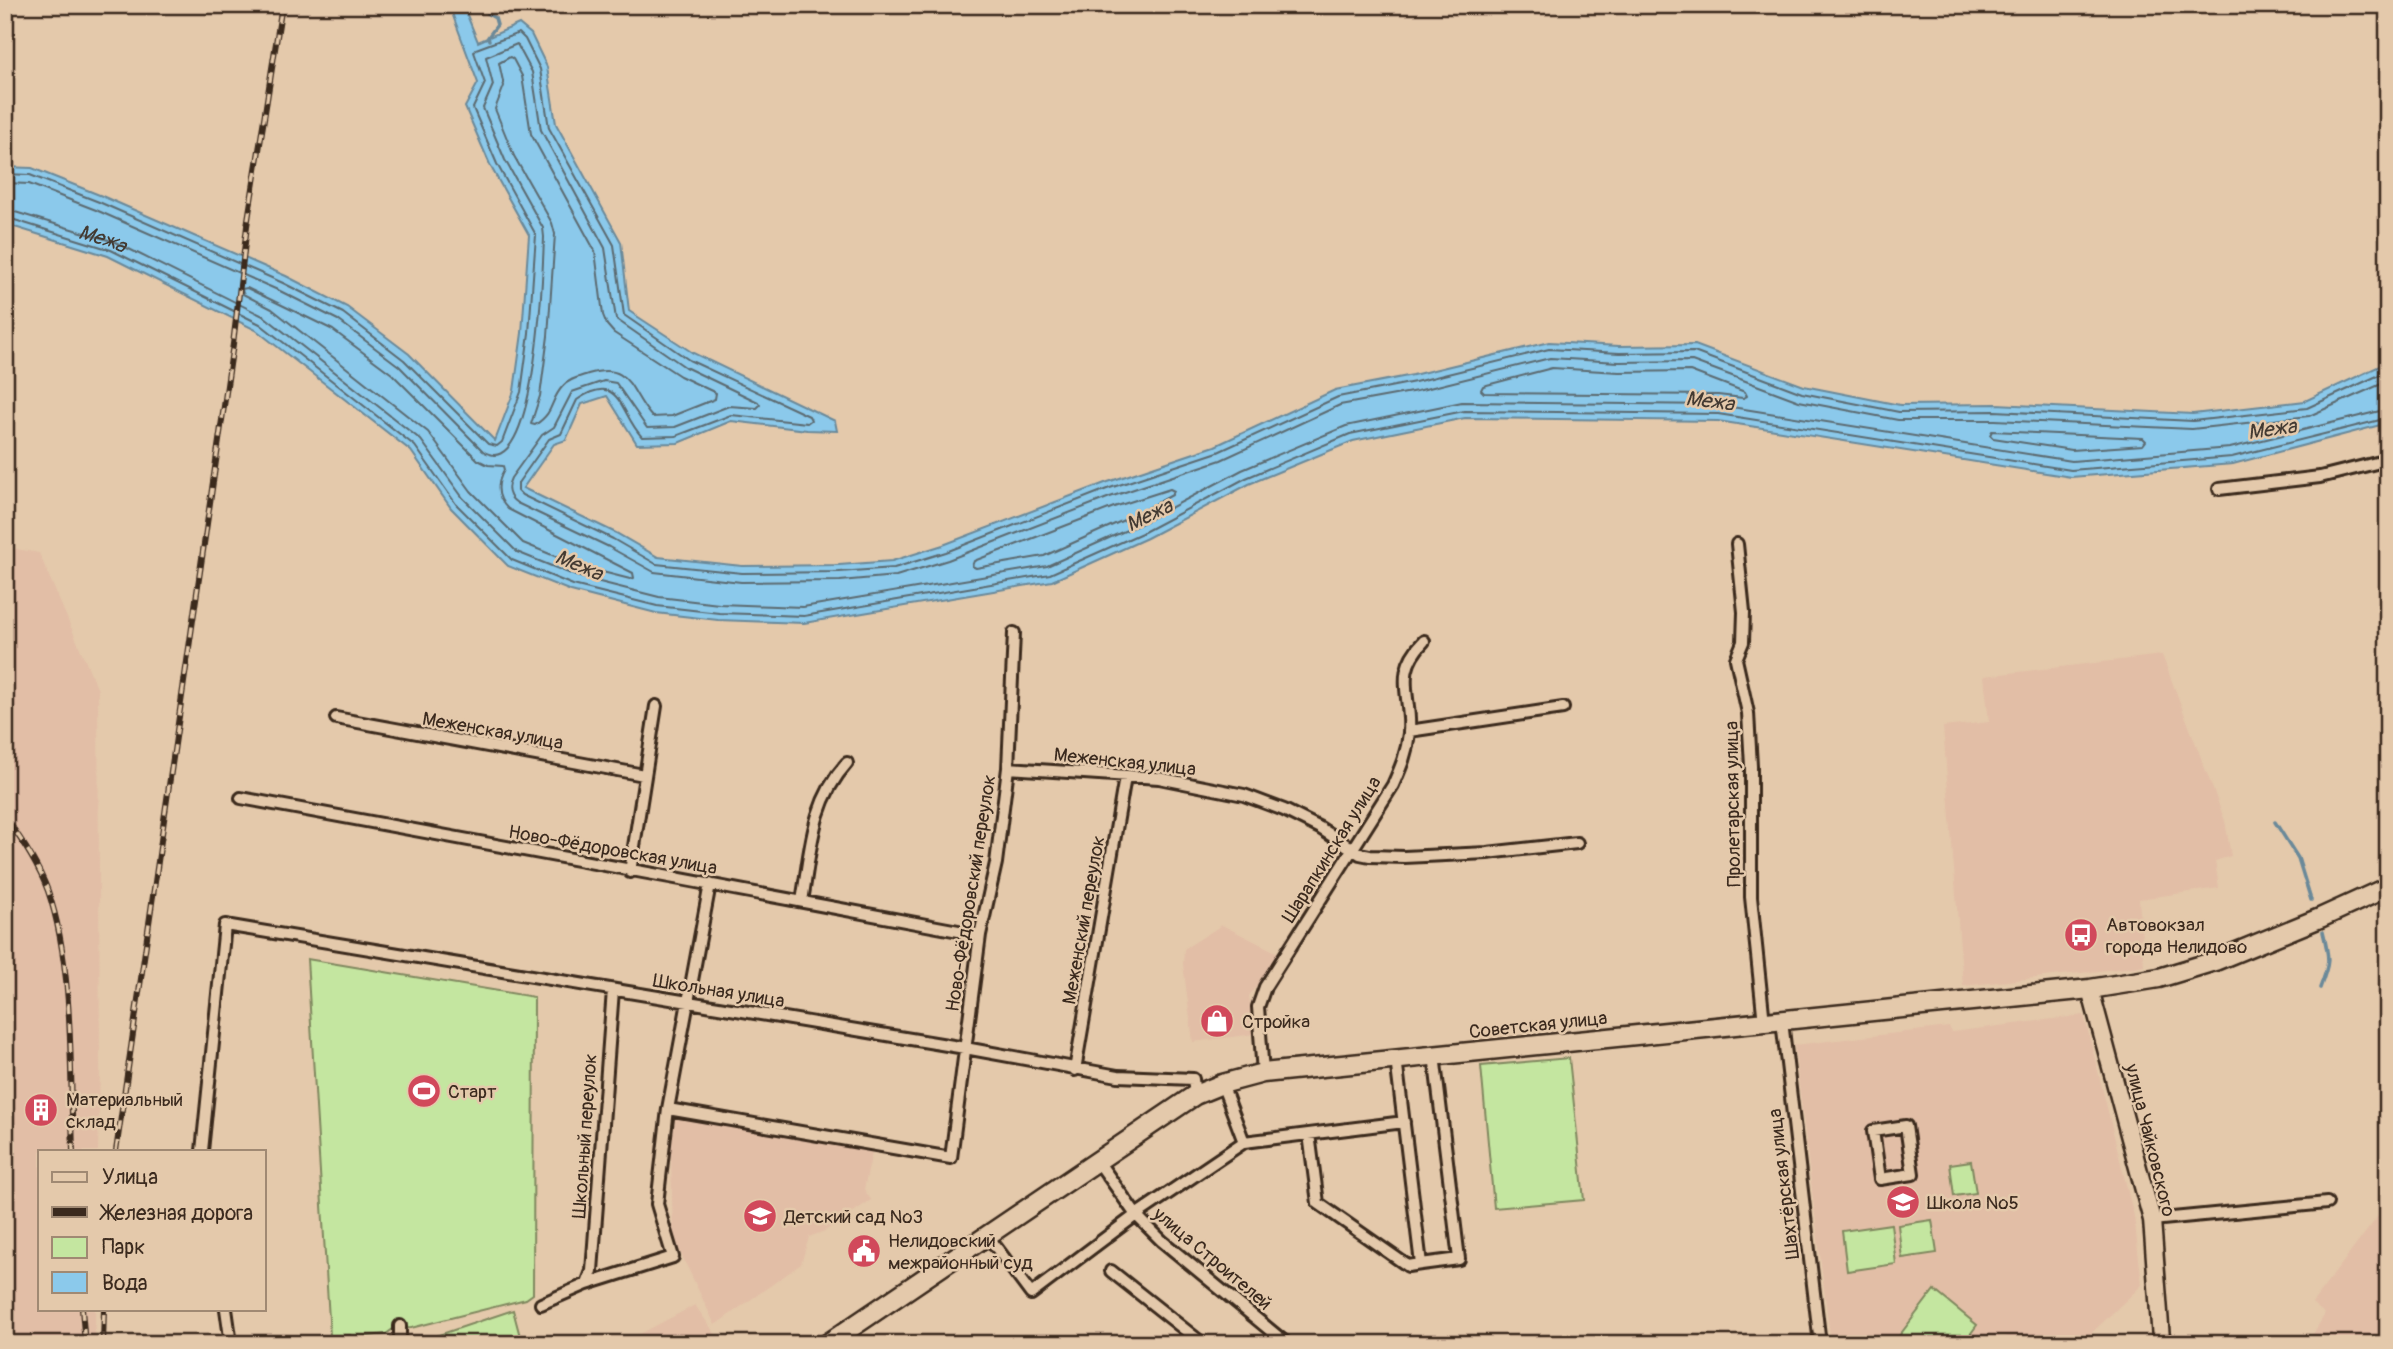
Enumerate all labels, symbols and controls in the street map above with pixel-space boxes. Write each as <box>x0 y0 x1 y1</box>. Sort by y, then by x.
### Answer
water label: Межа <box>75 219 132 260</box>
water label: Межа <box>1684 385 1737 418</box>
water label: Межа <box>2246 413 2299 446</box>
water label: Межа <box>1121 492 1178 538</box>
water label: Межа <box>551 544 608 588</box>
street label: Меженская улица <box>420 707 565 755</box>
street label: Пролетарская улица <box>1720 721 1746 887</box>
street label: Меженская улица <box>1053 743 1197 781</box>
street label: Шарапкинская улица <box>1277 772 1387 927</box>
street label: Ново-Фёдоровский переулок <box>940 773 1002 1013</box>
street label: Ново-Фёдоровская улица <box>507 820 719 880</box>
street label: Меженский переулок <box>1057 834 1111 1006</box>
place label: Автовокзал города Нелидово <box>2106 913 2247 959</box>
bus stop icon: Автовокзал города Нелидово <box>2062 916 2100 954</box>
street label: Школьная улица <box>651 969 787 1013</box>
shop icon: Стройка <box>1198 1002 1236 1040</box>
street label: Советская улица <box>1468 1006 1609 1044</box>
place label: Стройка <box>1242 1010 1310 1034</box>
street label: Школьный переулок <box>567 1053 603 1219</box>
street label: улица Чайковского <box>2119 1060 2181 1219</box>
sports icon: Старт <box>405 1072 443 1110</box>
place label: Старт <box>448 1080 497 1104</box>
place label: Материальный склад <box>66 1088 183 1134</box>
building icon: Материальный склад <box>22 1091 60 1129</box>
street label: Шахтёрская улица <box>1763 1107 1805 1260</box>
legend <box>38 1150 266 1310</box>
text: Улица <box>102 1164 158 1191</box>
school or university icon: Школа №5 <box>1884 1183 1922 1221</box>
place label: Школа №5 <box>1927 1191 2019 1215</box>
school or university icon: Детский сад №3 <box>741 1197 779 1235</box>
text: Железная дорога <box>99 1200 253 1227</box>
street label: улица Строителей <box>1147 1201 1277 1315</box>
place label: Детский сад №3 <box>783 1205 923 1229</box>
place label: Нелидовский межрайонный суд <box>888 1229 1033 1275</box>
public building icon: Нелидовский межрайонный суд <box>845 1232 883 1270</box>
text: Парк <box>102 1234 145 1261</box>
text: Вода <box>102 1270 148 1297</box>

